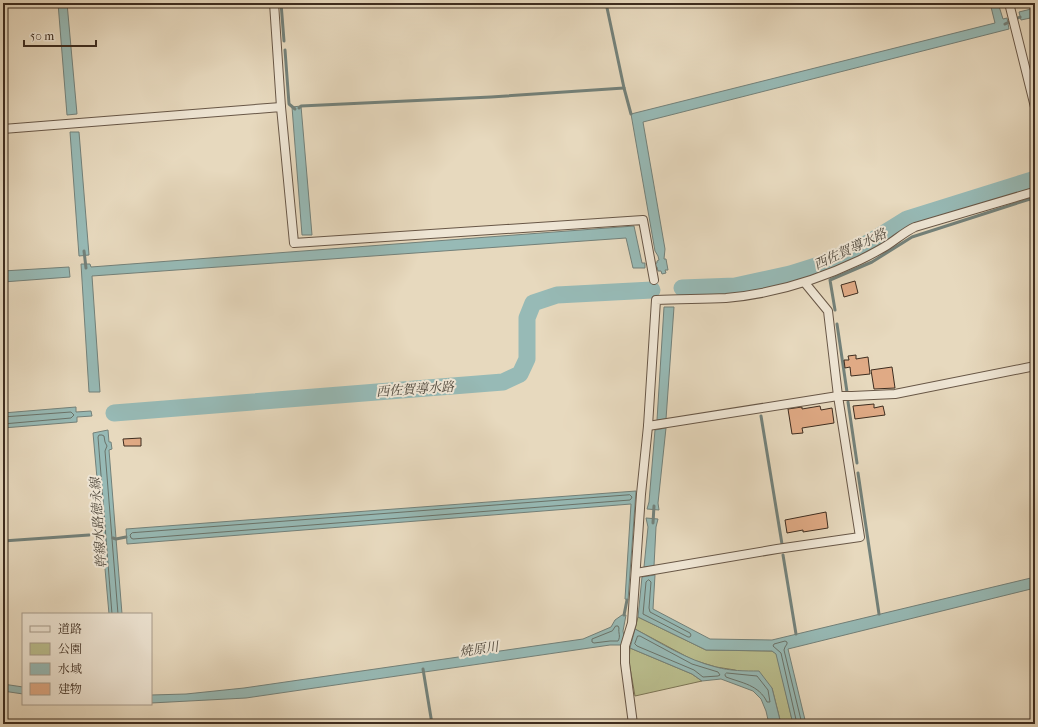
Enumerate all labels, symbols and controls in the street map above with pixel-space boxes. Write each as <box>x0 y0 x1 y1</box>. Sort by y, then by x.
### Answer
scale bar <box>24 22 96 48</box>
text: 50 m <box>30 29 54 43</box>
water label: 西佐賀導水路 <box>811 225 889 272</box>
water label: 西佐賀導水路 <box>376 379 455 399</box>
water label: 幹線水路徳永線 <box>87 475 109 569</box>
legend <box>22 613 152 705</box>
text: 道路 <box>58 622 82 636</box>
water label: 焼原川 <box>459 639 501 659</box>
text: 公園 <box>58 642 82 656</box>
text: 水域 <box>58 662 82 676</box>
text: 建物 <box>58 682 82 696</box>

